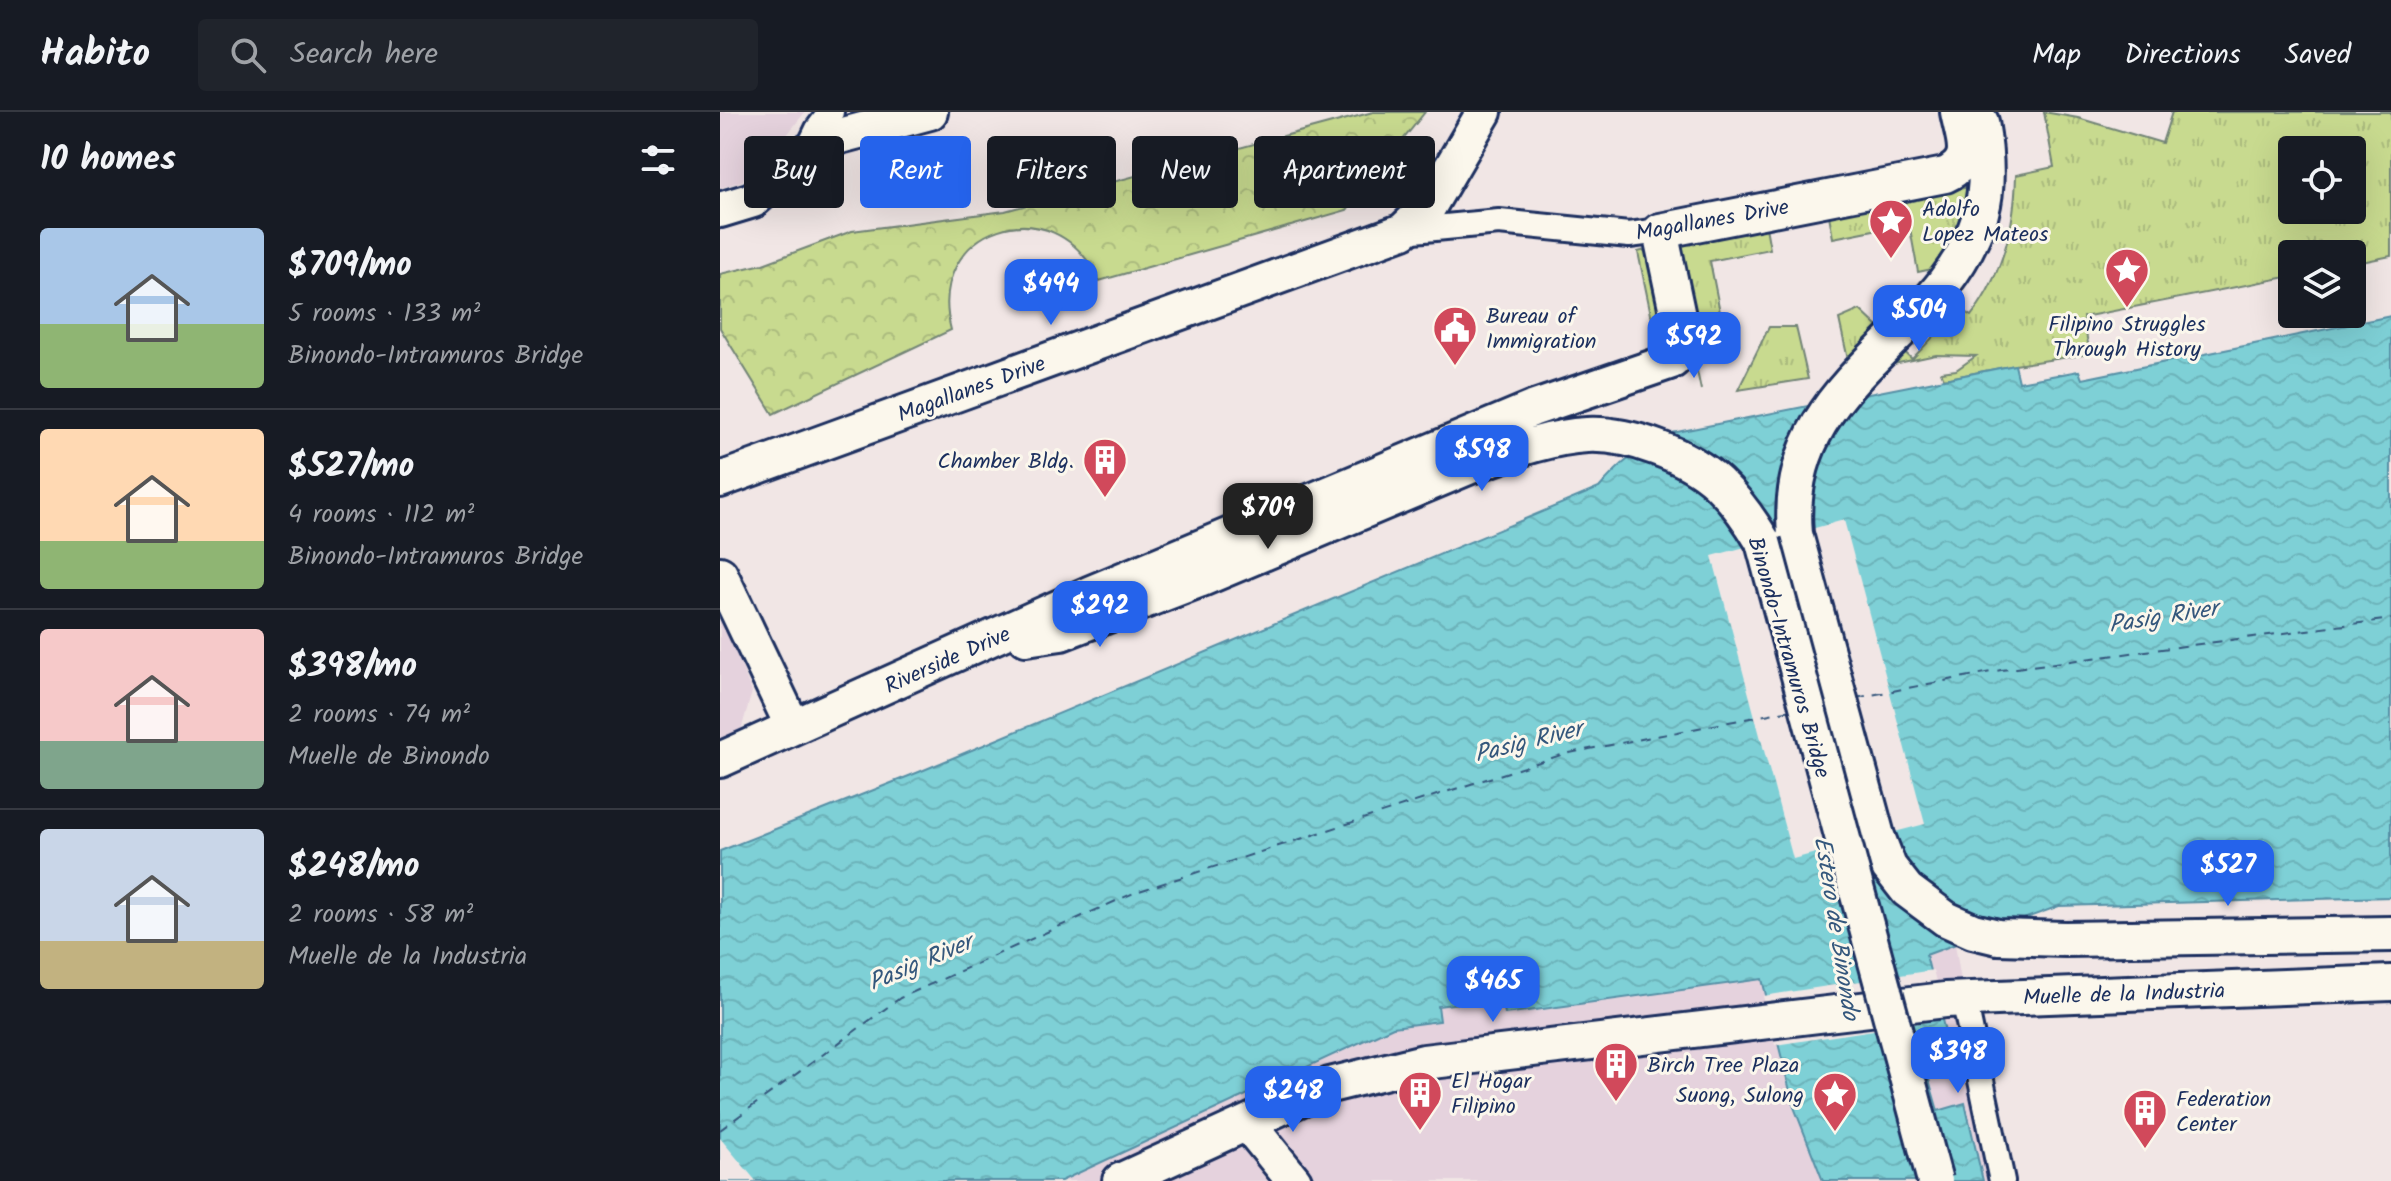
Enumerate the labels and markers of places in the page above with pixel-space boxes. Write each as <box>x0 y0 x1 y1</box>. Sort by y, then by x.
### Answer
place label: Adolfo Lopez Mateos <box>1922 193 2049 253</box>
place icon: Adolfo Lopez Mateos <box>1867 197 1915 260</box>
place icon: Filipino Struggles Through History <box>2103 246 2151 309</box>
pin: $494 <box>1004 259 1098 327</box>
pin: $504 <box>1872 285 1966 353</box>
place label: Bureau of Immigration <box>1486 300 1597 360</box>
public building icon: Bureau of Immigration <box>1431 304 1479 367</box>
place label: Filipino Struggles Through History <box>2048 308 2206 368</box>
pin: $592 <box>1647 312 1741 380</box>
pin: $598 <box>1435 425 1529 493</box>
building icon: Chamber Bldg. <box>1081 436 1129 499</box>
place label: Chamber Bldg. <box>938 445 1074 480</box>
pin: $709 <box>1221 483 1315 551</box>
pin: $292 <box>1053 581 1147 649</box>
pin: $527 <box>2181 840 2275 908</box>
pin: $465 <box>1446 956 1540 1024</box>
pin: $398 <box>1911 1027 2005 1095</box>
building icon: Birch Tree Plaza <box>1592 1040 1640 1103</box>
place label: Birch Tree Plaza <box>1647 1049 1799 1084</box>
place label: El Hogar Filipino <box>1451 1065 1533 1125</box>
pin: $248 <box>1246 1066 1340 1134</box>
building icon: El Hogar Filipino <box>1396 1069 1444 1132</box>
place icon: Suong, Sulong <box>1811 1070 1859 1133</box>
place label: Suong, Sulong <box>1676 1079 1804 1114</box>
place label: Federation Center <box>2176 1083 2271 1143</box>
building icon: Federation Center <box>2121 1087 2169 1150</box>

